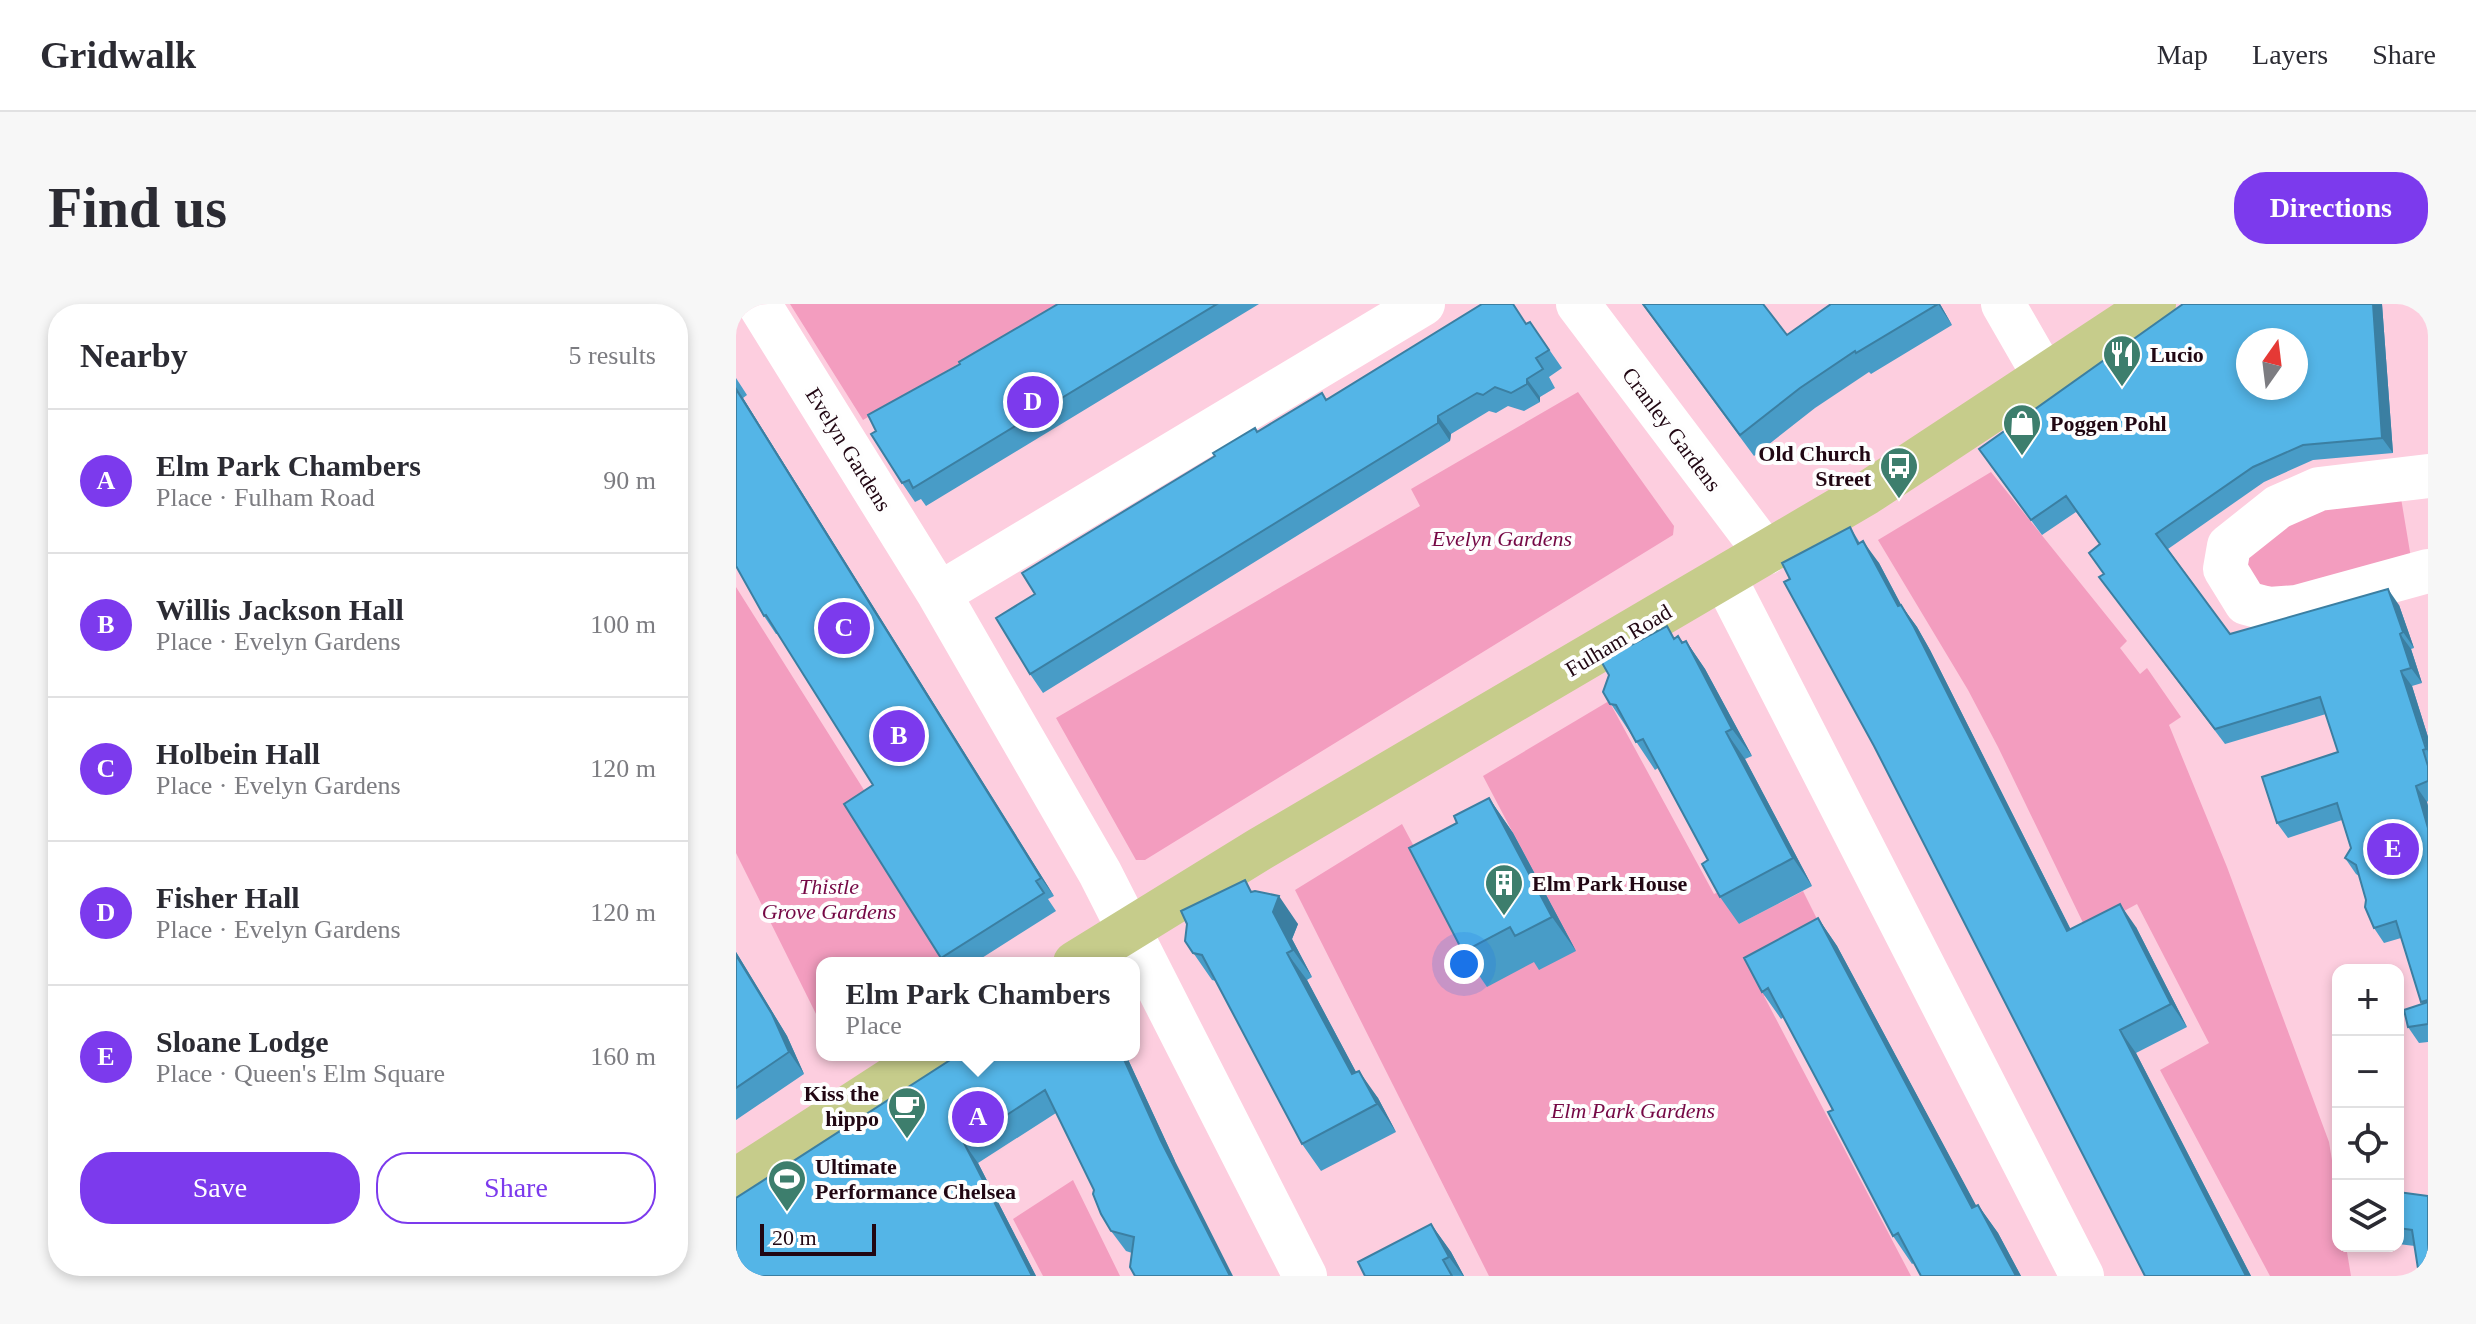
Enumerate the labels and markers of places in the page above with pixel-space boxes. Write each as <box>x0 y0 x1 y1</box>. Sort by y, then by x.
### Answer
restaurant icon: Lucio <box>2101 333 2143 388</box>
place label: Lucio <box>2150 342 2204 367</box>
pin: D <box>1007 372 1059 432</box>
shop icon: Poggen Pohl <box>2001 402 2043 457</box>
place label: Poggen Pohl <box>2050 411 2167 436</box>
place label: Old Church Street <box>1758 441 1872 491</box>
bus stop icon: Old Church Street <box>1878 445 1920 500</box>
pin: C <box>818 598 870 658</box>
pin: B <box>873 706 925 766</box>
pin: E <box>2367 819 2419 879</box>
building icon: Elm Park House <box>1483 862 1525 917</box>
place label: Elm Park House <box>1532 871 1687 896</box>
place label: Kiss the hippo <box>804 1081 879 1131</box>
cafe icon: Kiss the hippo <box>886 1085 928 1140</box>
pin: A <box>952 1087 1004 1147</box>
place label: Ultimate Performance Chelsea <box>815 1154 1016 1204</box>
sports icon: Ultimate Performance Chelsea <box>766 1158 808 1213</box>

